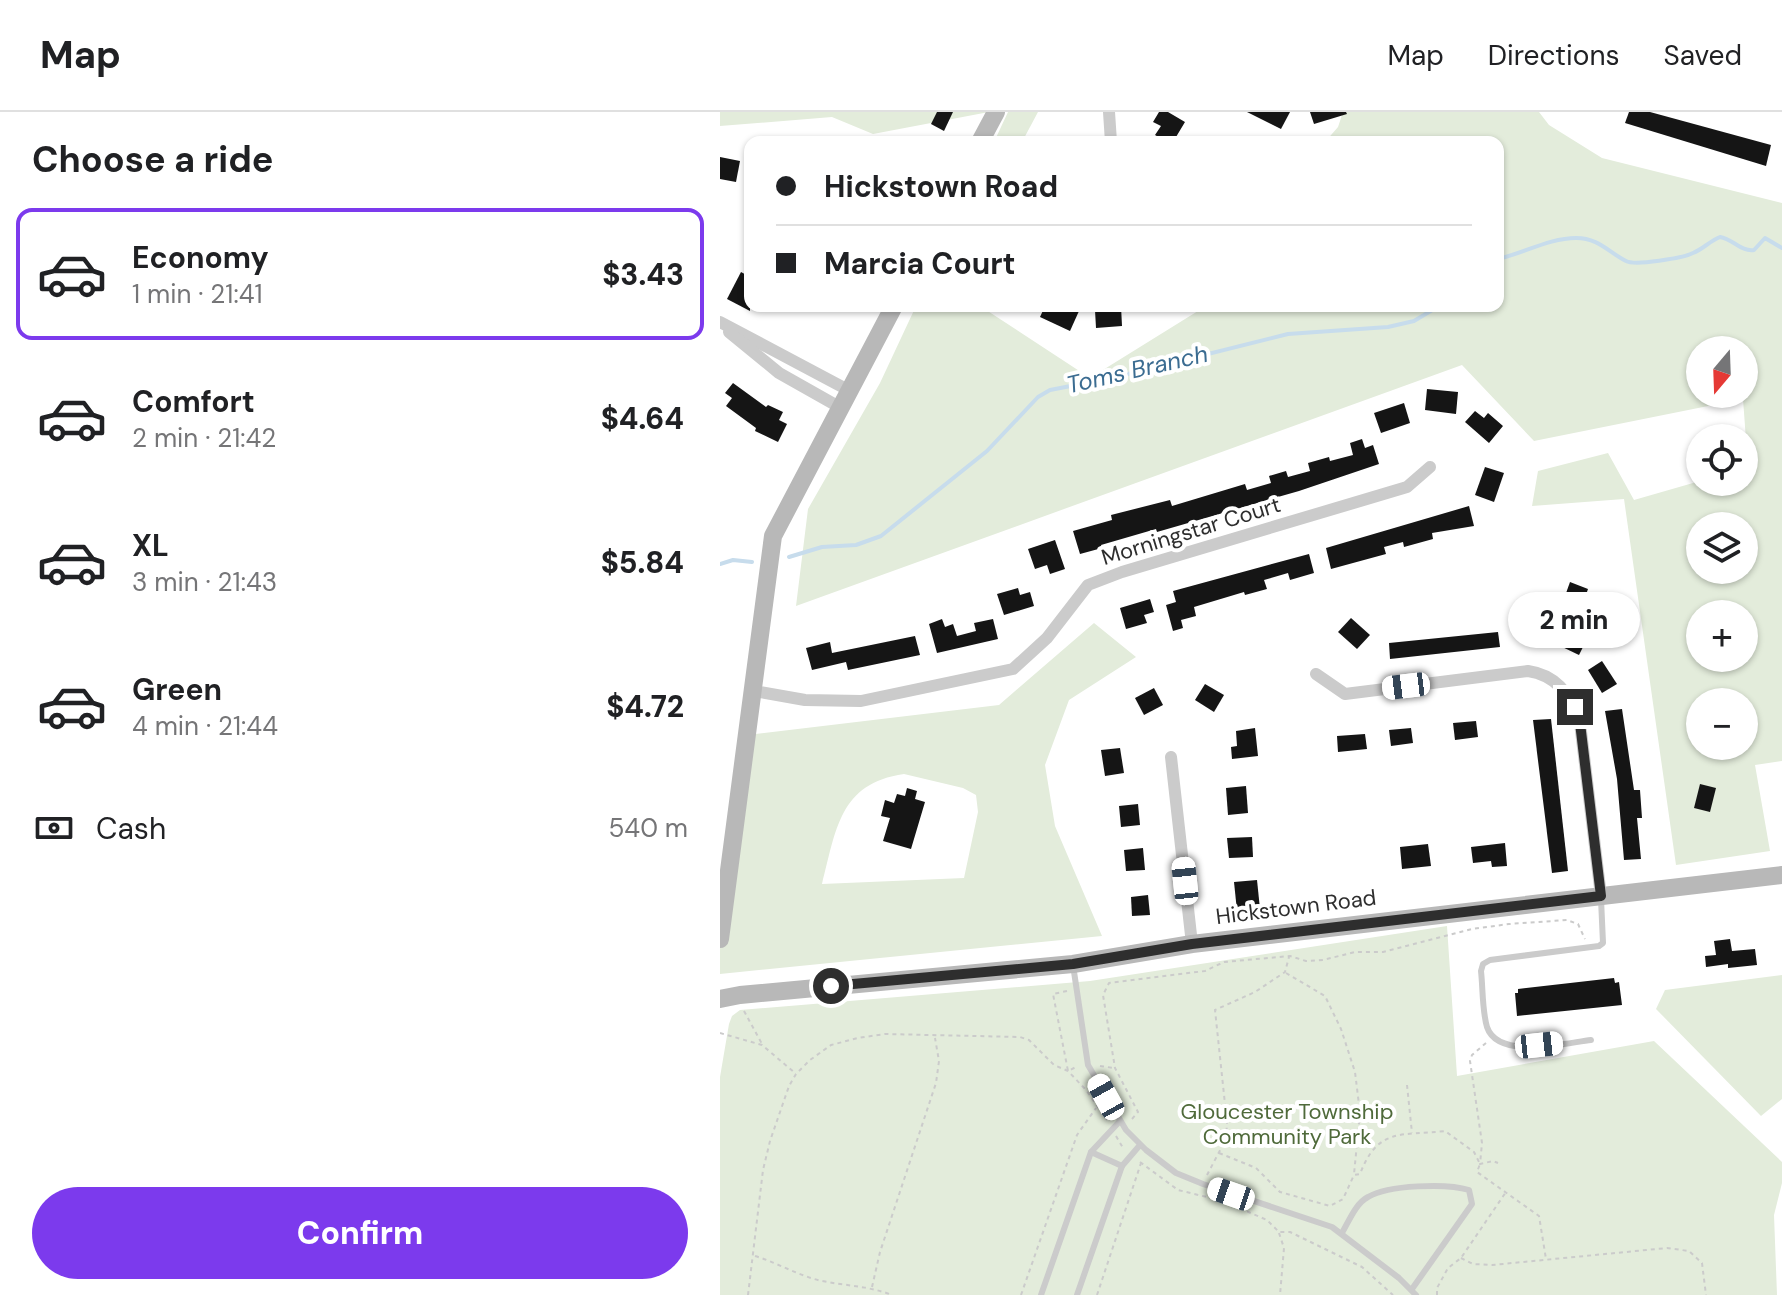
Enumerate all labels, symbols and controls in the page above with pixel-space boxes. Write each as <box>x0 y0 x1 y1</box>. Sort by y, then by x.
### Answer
text: Map <box>40 30 121 80</box>
text: Map <box>1387 37 1444 74</box>
text: Directions <box>1488 37 1620 74</box>
text: Saved <box>1664 37 1742 74</box>
text: Choose a ride <box>32 136 273 183</box>
text: Hickstown Road <box>824 167 1058 206</box>
icon: car <box>36 238 108 310</box>
text: Economy <box>132 238 269 277</box>
text: Marcia Court <box>824 244 1015 283</box>
text: $3.43 <box>602 255 684 294</box>
text: 1 min · 21:41 <box>132 277 263 311</box>
north arrow <box>1686 336 1758 408</box>
map controls <box>1686 336 1758 760</box>
water label: Toms Branch <box>1063 338 1211 400</box>
icon: car <box>36 382 108 454</box>
text: Comfort <box>132 382 255 421</box>
text: $4.64 <box>601 399 684 438</box>
text: 2 min · 21:42 <box>132 421 276 455</box>
button: locate <box>1686 424 1758 496</box>
street label: Morningstar Court <box>1098 490 1284 572</box>
button: layers <box>1686 512 1758 584</box>
icon: car <box>36 526 108 598</box>
text: XL <box>132 526 169 565</box>
text: $5.84 <box>601 543 684 582</box>
text: 3 min · 21:43 <box>132 565 277 599</box>
callout: 2 min <box>1509 591 1641 647</box>
button: + <box>1686 600 1758 672</box>
text: 2 min <box>1539 603 1609 637</box>
icon: car <box>36 670 108 742</box>
text: Green <box>132 670 222 709</box>
car <box>1381 671 1431 701</box>
text: $4.72 <box>606 687 684 726</box>
button: − <box>1686 688 1758 760</box>
route end <box>1557 689 1593 725</box>
text: 4 min · 21:44 <box>132 709 278 743</box>
icon: cash <box>32 806 76 850</box>
text: Cash <box>96 809 166 848</box>
text: 540 m <box>608 811 688 845</box>
car <box>1171 856 1199 906</box>
street label: Hickstown Road <box>1214 883 1378 931</box>
route start <box>813 968 849 1004</box>
car <box>1514 1031 1564 1059</box>
car <box>1084 1070 1128 1124</box>
park label: Gloucester Township Community Park <box>1181 1097 1393 1151</box>
car <box>1204 1175 1258 1213</box>
button: Confirm <box>32 1187 688 1279</box>

